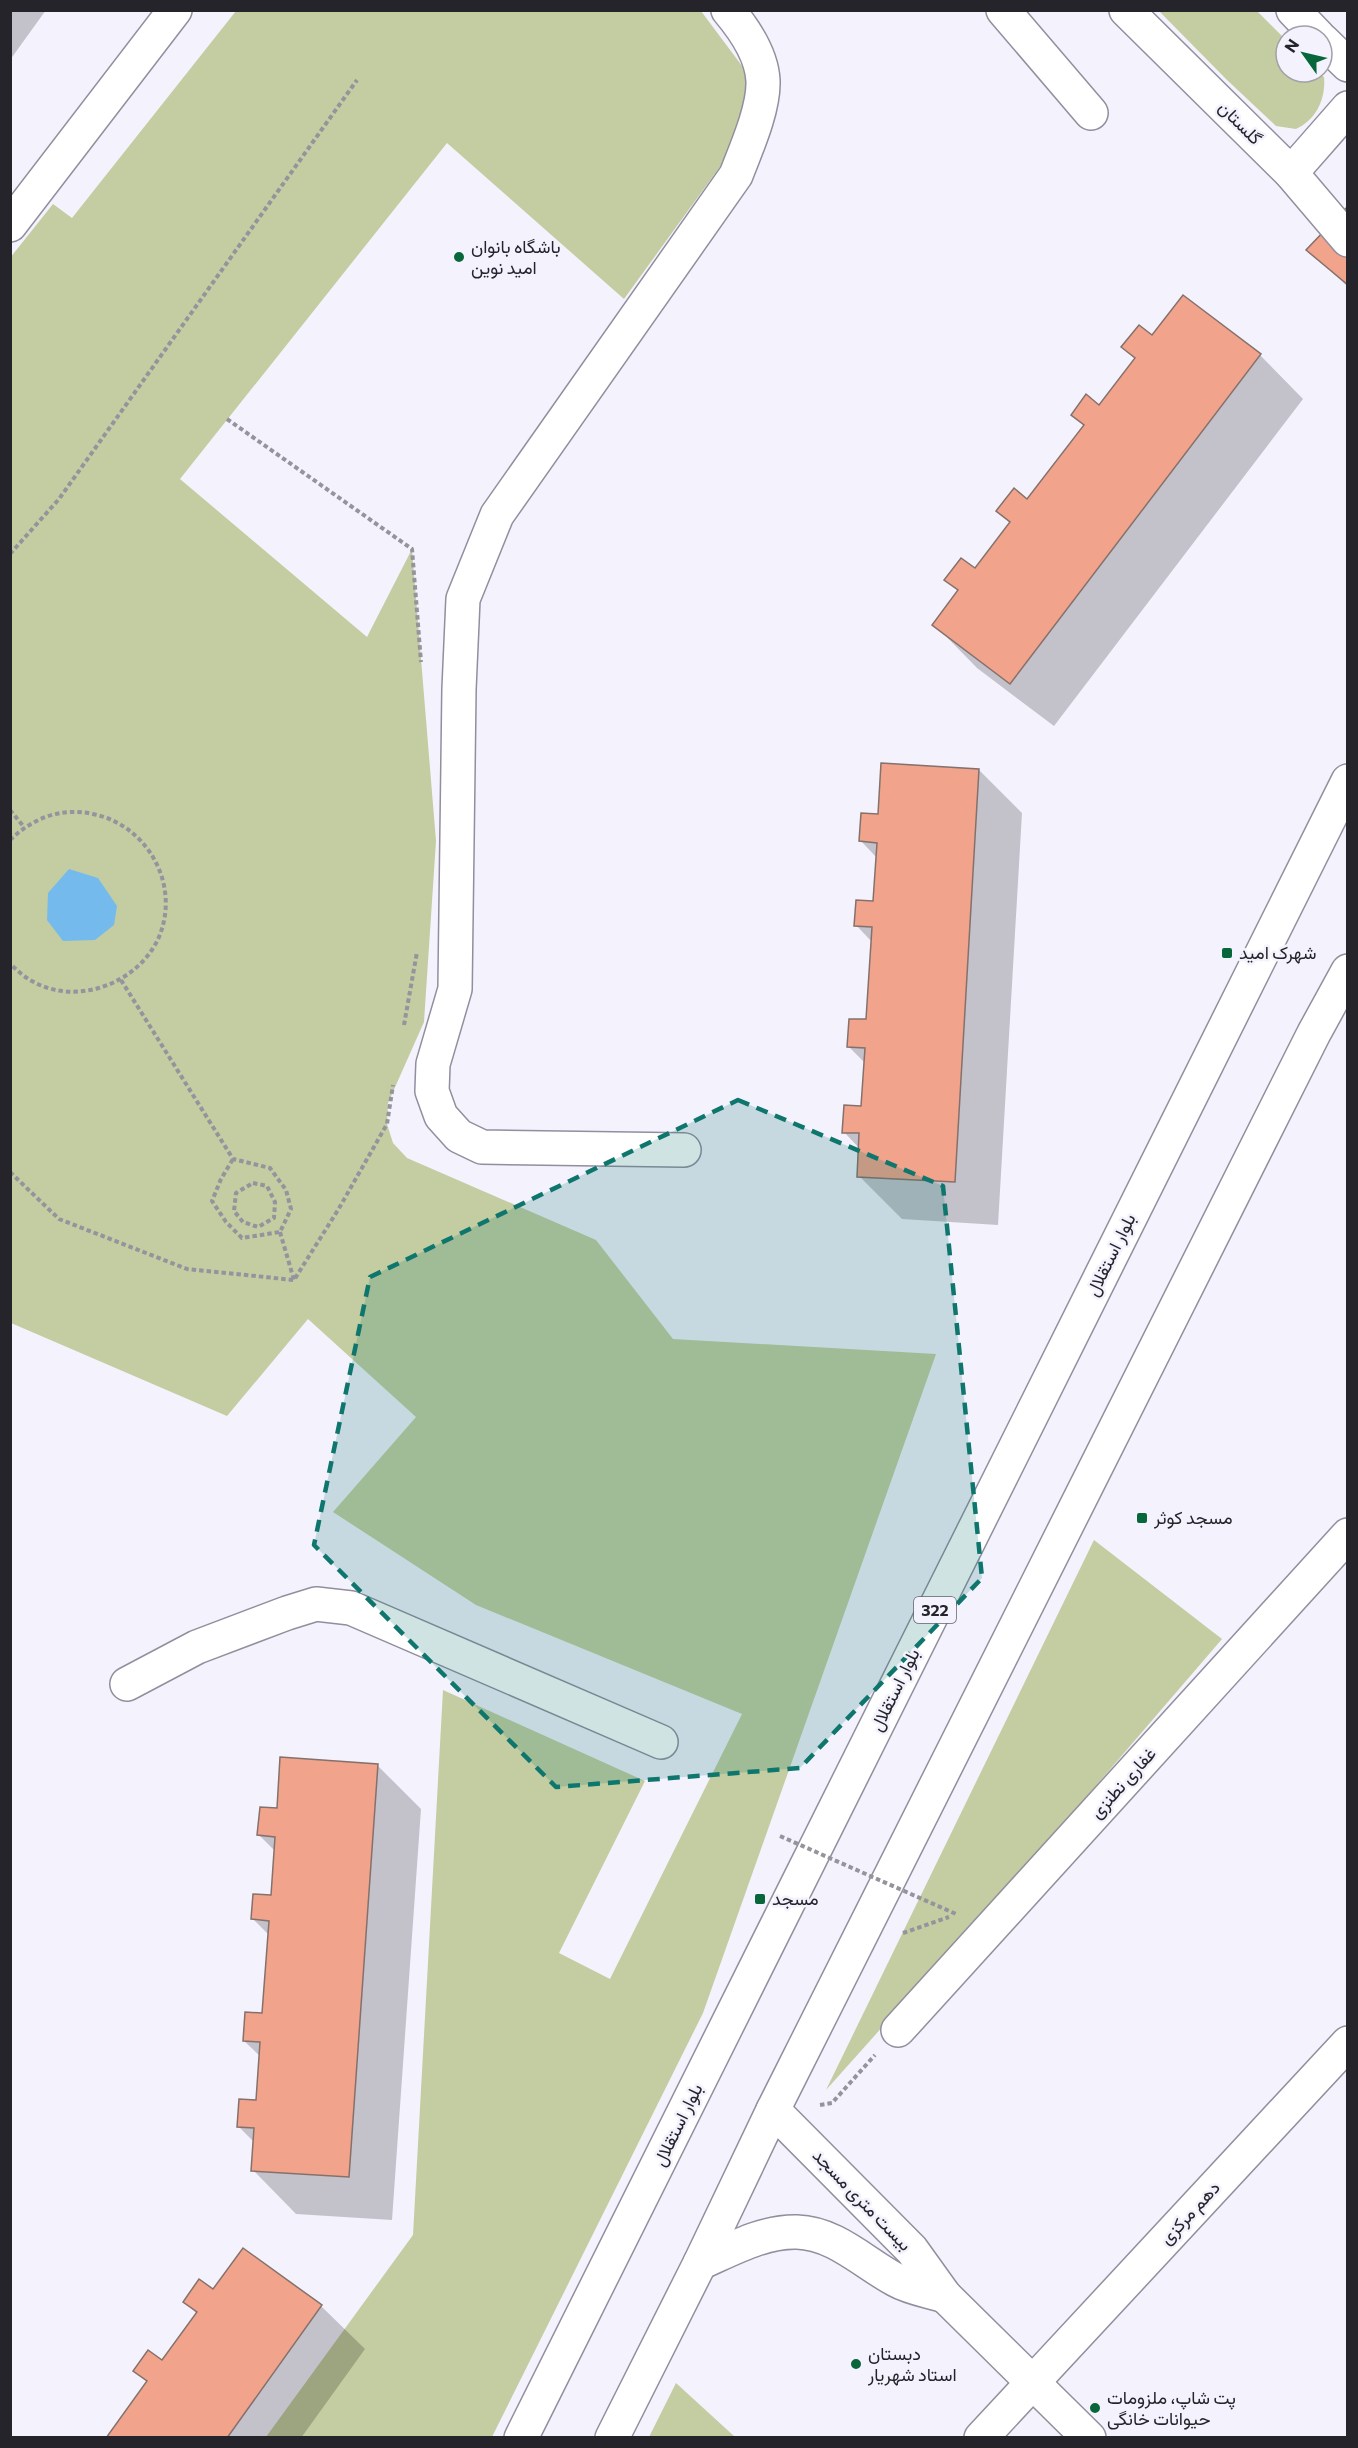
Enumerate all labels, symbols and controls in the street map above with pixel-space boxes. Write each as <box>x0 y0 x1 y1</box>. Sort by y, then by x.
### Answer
north arrow <box>1274 24 1334 84</box>
text: N <box>1280 35 1302 56</box>
street label: گلستان <box>1214 96 1267 149</box>
place label: باشگاه بانوان امید نوین <box>471 235 560 279</box>
marker: باشگاه بانوان امید نوین <box>452 250 466 264</box>
place label: شهرک امید <box>1239 941 1317 964</box>
marker: شهرک امید <box>1220 946 1234 960</box>
street label: بلوار استقلال <box>1081 1210 1140 1300</box>
place label: مسجد کوثر <box>1153 1506 1233 1529</box>
marker: مسجد کوثر <box>1135 1511 1149 1525</box>
road number: 322 <box>914 1597 956 1623</box>
street label: بلوار استقلال <box>865 1645 924 1735</box>
street label: غفاری نطنزی <box>1085 1742 1161 1823</box>
place label: مسجد <box>772 1887 819 1909</box>
marker: مسجد <box>753 1892 767 1906</box>
street label: بلوار استقلال <box>648 2080 707 2170</box>
street label: بیست متری مسجد <box>808 2144 917 2255</box>
street label: دهم مرکزی <box>1154 2176 1226 2250</box>
place label: دبستان استاد شهریار <box>867 2342 957 2386</box>
marker: دبستان استاد شهریار <box>849 2357 863 2371</box>
place label: پت شاپ، ملزومات حیوانات خانگی <box>1107 2386 1236 2430</box>
marker: پت شاپ، ملزومات حیوانات خانگی <box>1088 2401 1102 2415</box>

